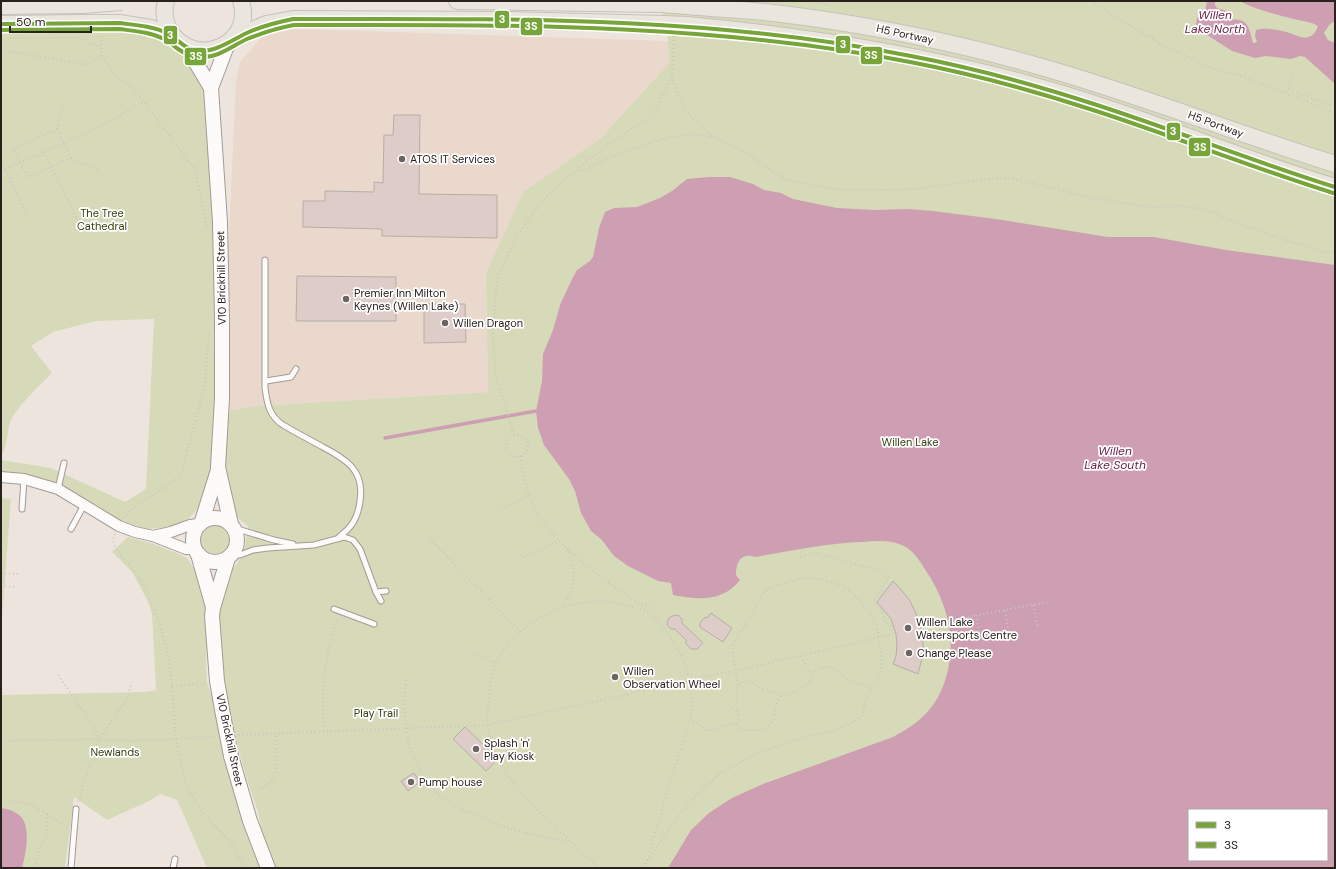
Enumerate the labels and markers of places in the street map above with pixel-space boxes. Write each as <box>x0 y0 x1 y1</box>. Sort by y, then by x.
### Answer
place label: ATOS IT Services <box>410 152 495 166</box>
marker: ATOS IT Services <box>397 154 407 164</box>
place label: Premier Inn Milton Keynes (Willen Lake) <box>354 286 458 313</box>
marker: Premier Inn Milton Keynes (Willen Lake) <box>341 294 351 304</box>
place label: Willen Dragon <box>453 316 523 330</box>
marker: Willen Dragon <box>440 318 450 328</box>
place label: Willen Lake Watersports Centre <box>916 615 1017 642</box>
marker: Willen Lake Watersports Centre <box>903 623 913 633</box>
place label: Change Please <box>917 646 991 660</box>
marker: Change Please <box>904 648 914 658</box>
place label: Willen Observation Wheel <box>623 664 720 691</box>
marker: Willen Observation Wheel <box>610 672 620 682</box>
place label: Splash 'n' Play Kiosk <box>484 736 535 763</box>
marker: Splash 'n' Play Kiosk <box>471 744 481 754</box>
place label: Pump house <box>419 775 482 789</box>
marker: Pump house <box>406 777 416 787</box>

